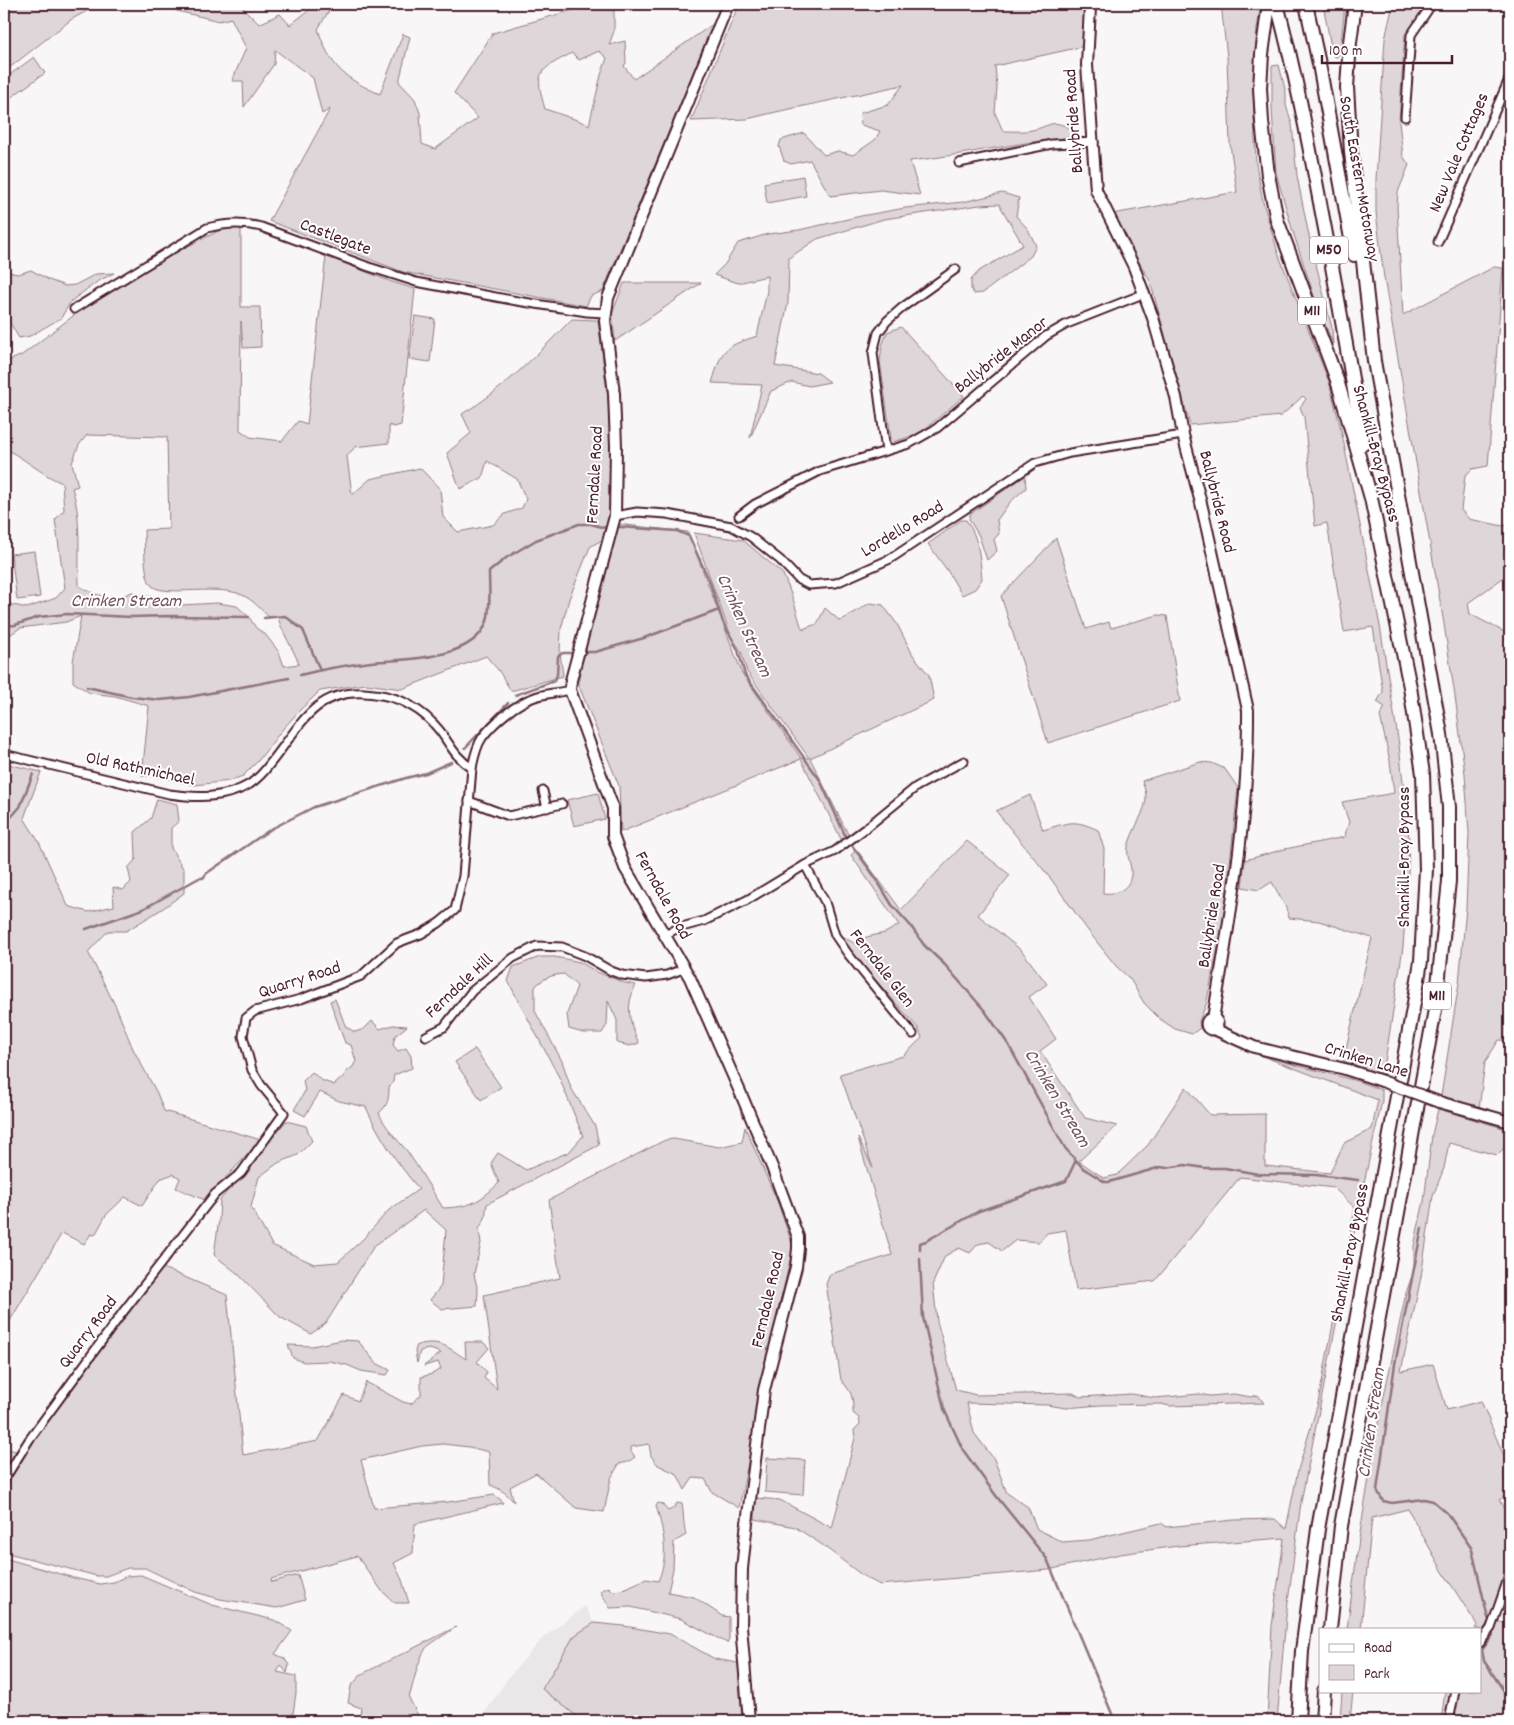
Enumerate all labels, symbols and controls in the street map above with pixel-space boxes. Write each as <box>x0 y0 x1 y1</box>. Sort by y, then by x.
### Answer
scale bar <box>1322 32 1452 64</box>
text: 100 m <box>1329 41 1362 63</box>
street label: Ballybride Road <box>1059 68 1091 174</box>
street label: New Vale Cottages <box>1423 89 1497 217</box>
street label: South Eastern Motorway <box>1331 94 1385 264</box>
street label: Castlegate <box>296 213 374 263</box>
road number: M50 <box>1310 236 1348 264</box>
road number: M11 <box>1298 298 1326 324</box>
street label: Ballybride Manor <box>950 311 1055 401</box>
street label: Shankill-Bray Bypass <box>1345 383 1405 525</box>
street label: Ferndale Road <box>581 426 611 524</box>
street label: Ballybride Road <box>1191 448 1241 556</box>
street label: Lordello Road <box>857 495 949 565</box>
water label: Crinken Stream <box>708 570 778 683</box>
water label: Crinken Stream <box>71 589 182 616</box>
street label: Old Rathmichael <box>83 746 198 794</box>
street label: Shankill-Bray Bypass <box>1393 786 1418 928</box>
street label: Ferndale Road <box>627 847 697 945</box>
street label: Ballybride Road <box>1192 862 1234 970</box>
street label: Ferndale Glen <box>842 924 920 1014</box>
street label: Ferndale Hill <box>420 948 500 1025</box>
street label: Quarry Road <box>256 956 344 1006</box>
road number: M11 <box>1423 982 1451 1009</box>
street label: Crinken Lane <box>1321 1036 1411 1086</box>
water label: Crinken Stream <box>1016 1045 1097 1154</box>
street label: Shankill-Bray Bypass <box>1325 1181 1377 1325</box>
street label: Ferndale Road <box>746 1250 792 1350</box>
street label: Quarry Road <box>53 1291 125 1375</box>
water label: Crinken Stream <box>1352 1365 1394 1480</box>
legend <box>1319 1628 1482 1692</box>
text: Road <box>1364 1638 1392 1660</box>
text: Park <box>1364 1664 1390 1686</box>

